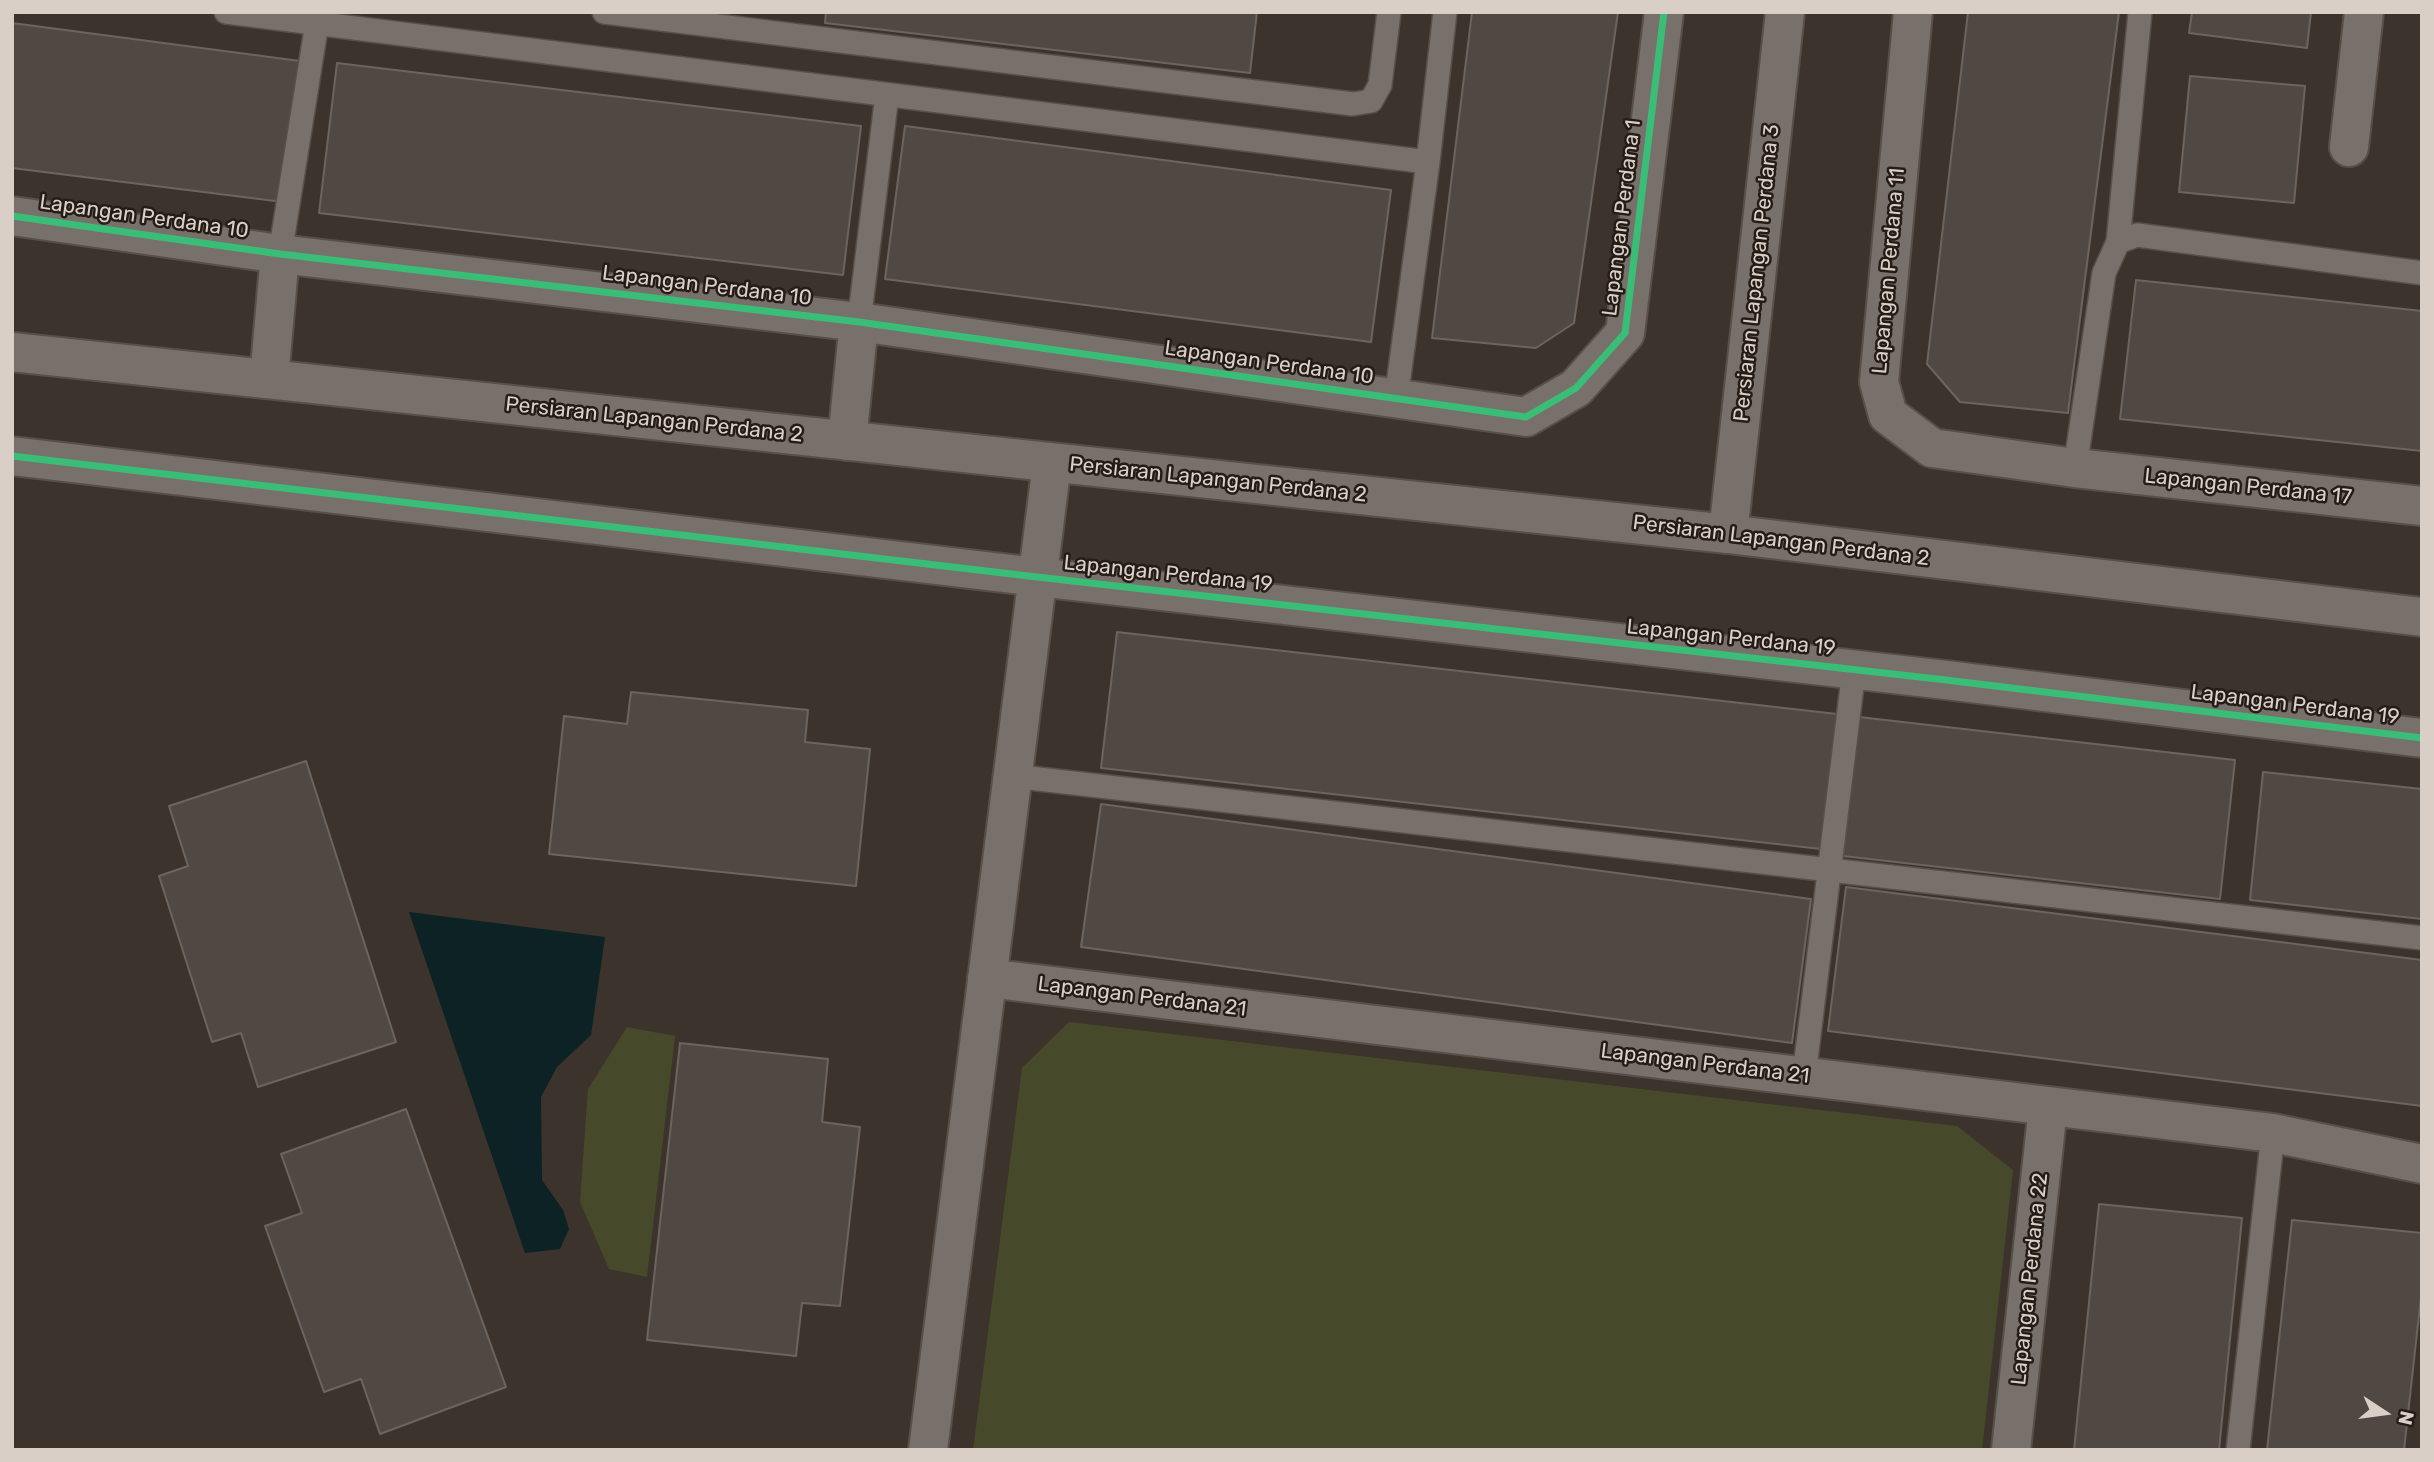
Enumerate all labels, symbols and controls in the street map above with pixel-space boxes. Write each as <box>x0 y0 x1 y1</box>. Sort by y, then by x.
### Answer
street label: Lapangan Perdana 1 <box>1597 118 1647 318</box>
street label: Persiaran Lapangan Perdana 3 <box>1729 123 1785 423</box>
street label: Lapangan Perdana 11 <box>1867 167 1911 375</box>
street label: Lapangan Perdana 10 <box>38 190 250 244</box>
street label: Lapangan Perdana 10 <box>601 261 813 311</box>
street label: Lapangan Perdana 10 <box>1163 336 1375 390</box>
street label: Persiaran Lapangan Perdana 2 <box>504 392 804 448</box>
street label: Persiaran Lapangan Perdana 2 <box>1068 452 1368 508</box>
street label: Lapangan Perdana 17 <box>2143 464 2353 510</box>
street label: Persiaran Lapangan Perdana 2 <box>1631 510 1931 572</box>
street label: Lapangan Perdana 19 <box>1062 550 1274 598</box>
street label: Lapangan Perdana 19 <box>1625 614 1837 662</box>
street label: Lapangan Perdana 19 <box>2189 680 2401 730</box>
street label: Lapangan Perdana 21 <box>1036 972 1248 1022</box>
street label: Lapangan Perdana 21 <box>1599 1039 1811 1089</box>
street label: Lapangan Perdana 22 <box>2006 1172 2054 1386</box>
north arrow <box>2350 1378 2420 1448</box>
text: N <box>2393 1409 2419 1427</box>

